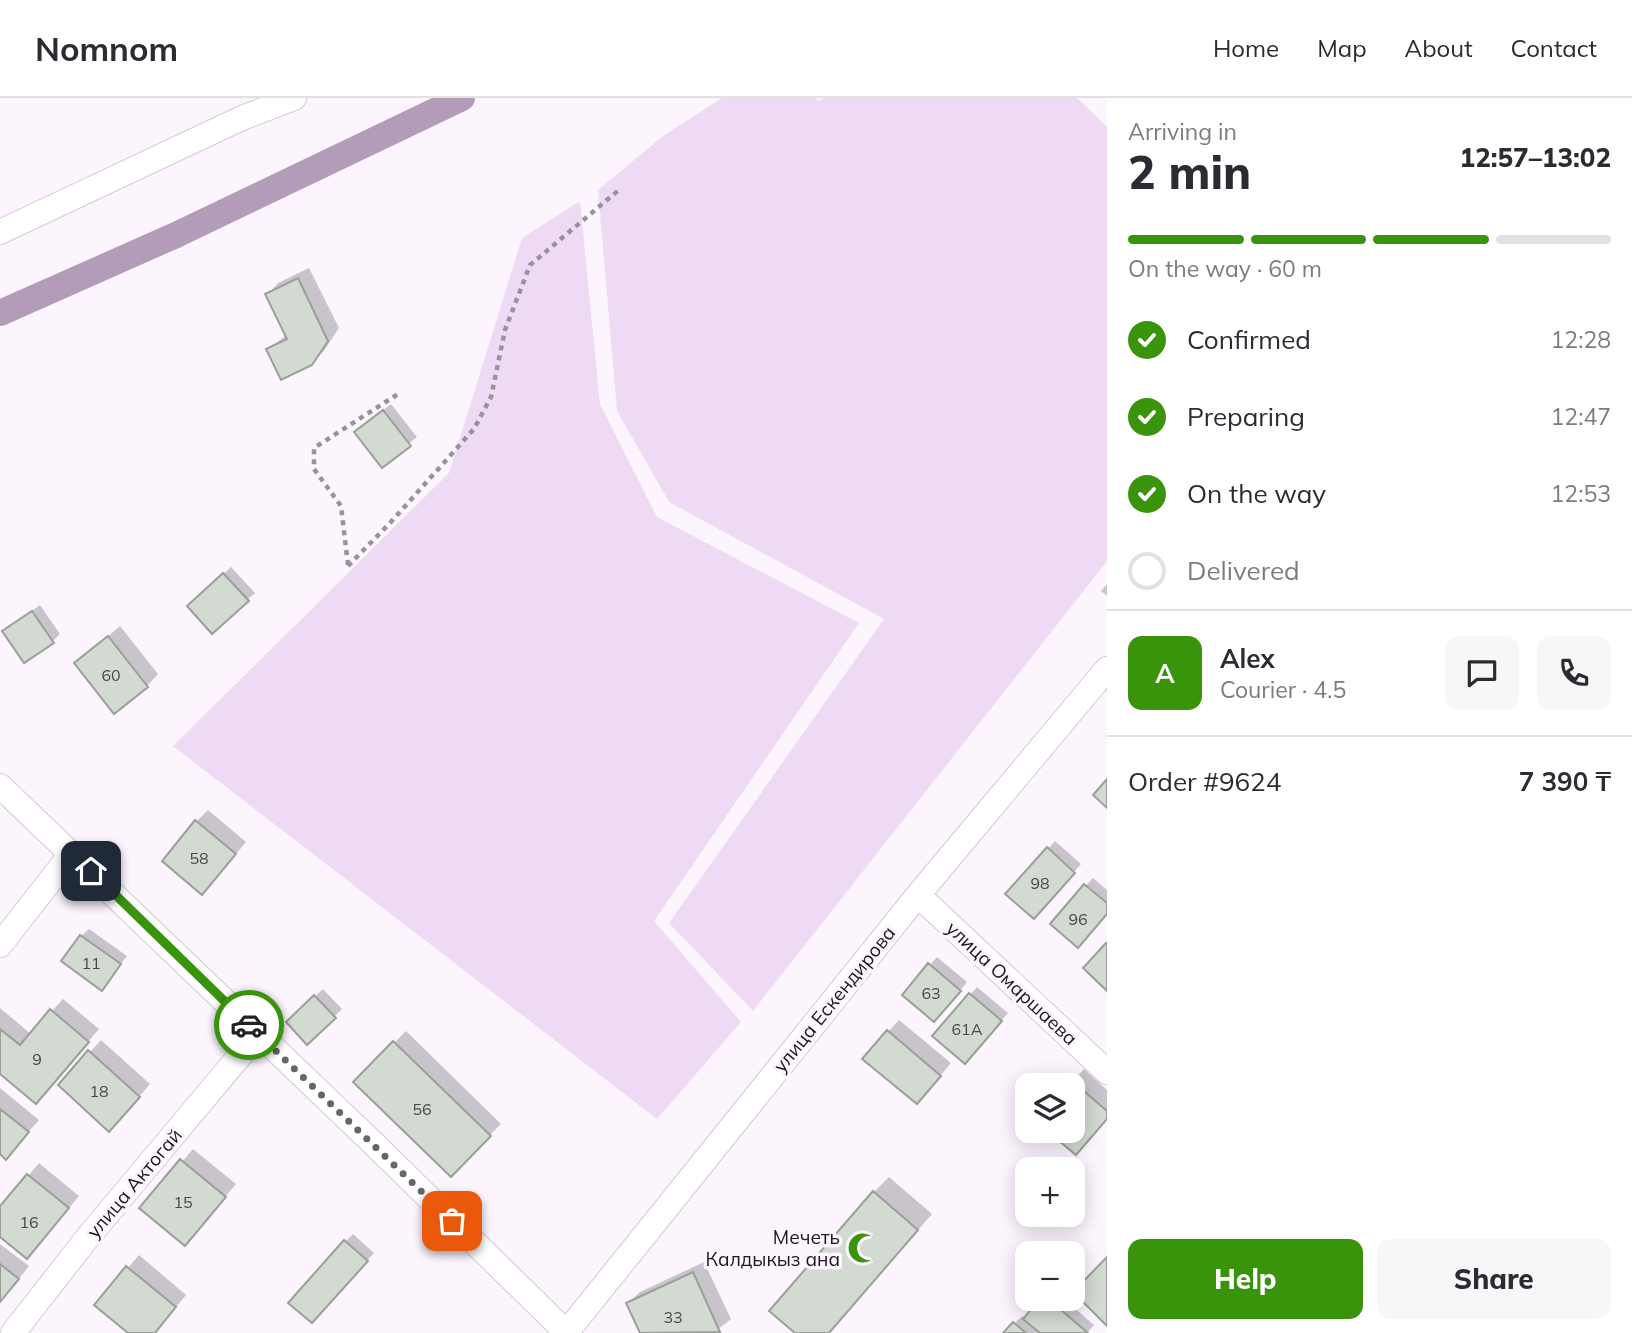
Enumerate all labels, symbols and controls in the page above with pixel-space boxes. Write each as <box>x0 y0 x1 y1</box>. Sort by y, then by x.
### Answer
text: Nomnom <box>35 28 178 69</box>
text: Home <box>1213 33 1279 63</box>
text: Map <box>1317 33 1367 63</box>
text: About <box>1405 33 1473 63</box>
text: Contact <box>1511 33 1597 63</box>
text: Arriving in <box>1128 117 1237 146</box>
text: 12:57–13:02 <box>1460 141 1611 174</box>
text: 2 min <box>1128 143 1251 201</box>
text: On the way · 60 m <box>1128 254 1322 283</box>
icon: check <box>1128 321 1166 359</box>
text: Confirmed <box>1187 323 1311 356</box>
text: 12:28 <box>1551 325 1611 354</box>
icon: check <box>1128 398 1166 436</box>
text: Preparing <box>1187 400 1305 433</box>
text: 12:47 <box>1551 402 1611 431</box>
icon: check <box>1128 475 1166 513</box>
text: On the way <box>1187 477 1326 510</box>
text: 12:53 <box>1551 479 1611 508</box>
text: Delivered <box>1187 554 1300 587</box>
button: chat <box>1445 636 1519 710</box>
button: phone <box>1537 636 1611 710</box>
text: Alex <box>1220 642 1275 675</box>
text: A <box>1155 657 1175 690</box>
house number: 60 <box>101 665 121 685</box>
text: Courier · 4.5 <box>1220 675 1346 704</box>
text: Order #9624 <box>1128 765 1281 798</box>
text: 7 390 ₸ <box>1519 765 1611 798</box>
pin <box>61 841 121 901</box>
house number: 58 <box>189 848 209 868</box>
icon: home <box>72 852 110 890</box>
house number: 98 <box>1030 873 1050 893</box>
house number: 96 <box>1068 909 1088 929</box>
street label: улица Омаршаева <box>941 916 1083 1050</box>
street label: улица Ескендирова <box>768 921 900 1077</box>
house number: 11 <box>81 953 101 973</box>
house number: 63 <box>921 983 941 1003</box>
courier <box>214 990 284 1060</box>
icon: car <box>230 1006 268 1044</box>
house number: 61А <box>952 1019 983 1039</box>
house number: 9 <box>32 1049 42 1069</box>
map controls <box>1015 1073 1085 1311</box>
button: layers <box>1015 1073 1085 1143</box>
house number: 18 <box>89 1081 109 1101</box>
house number: 56 <box>412 1099 432 1119</box>
street label: улица Актогай <box>81 1123 187 1243</box>
button: + <box>1015 1157 1085 1227</box>
pin <box>422 1191 482 1251</box>
house number: 15 <box>173 1192 193 1212</box>
icon: bag <box>433 1202 471 1240</box>
house number: 16 <box>19 1212 39 1232</box>
place label: Мечеть Калдыкыз ана <box>706 1225 840 1271</box>
mosque icon: Мечеть Калдыкыз ана <box>846 1231 880 1265</box>
button: Help <box>1128 1239 1363 1319</box>
button: Share <box>1377 1239 1611 1319</box>
button: − <box>1015 1241 1085 1311</box>
house number: 33 <box>663 1307 683 1327</box>

